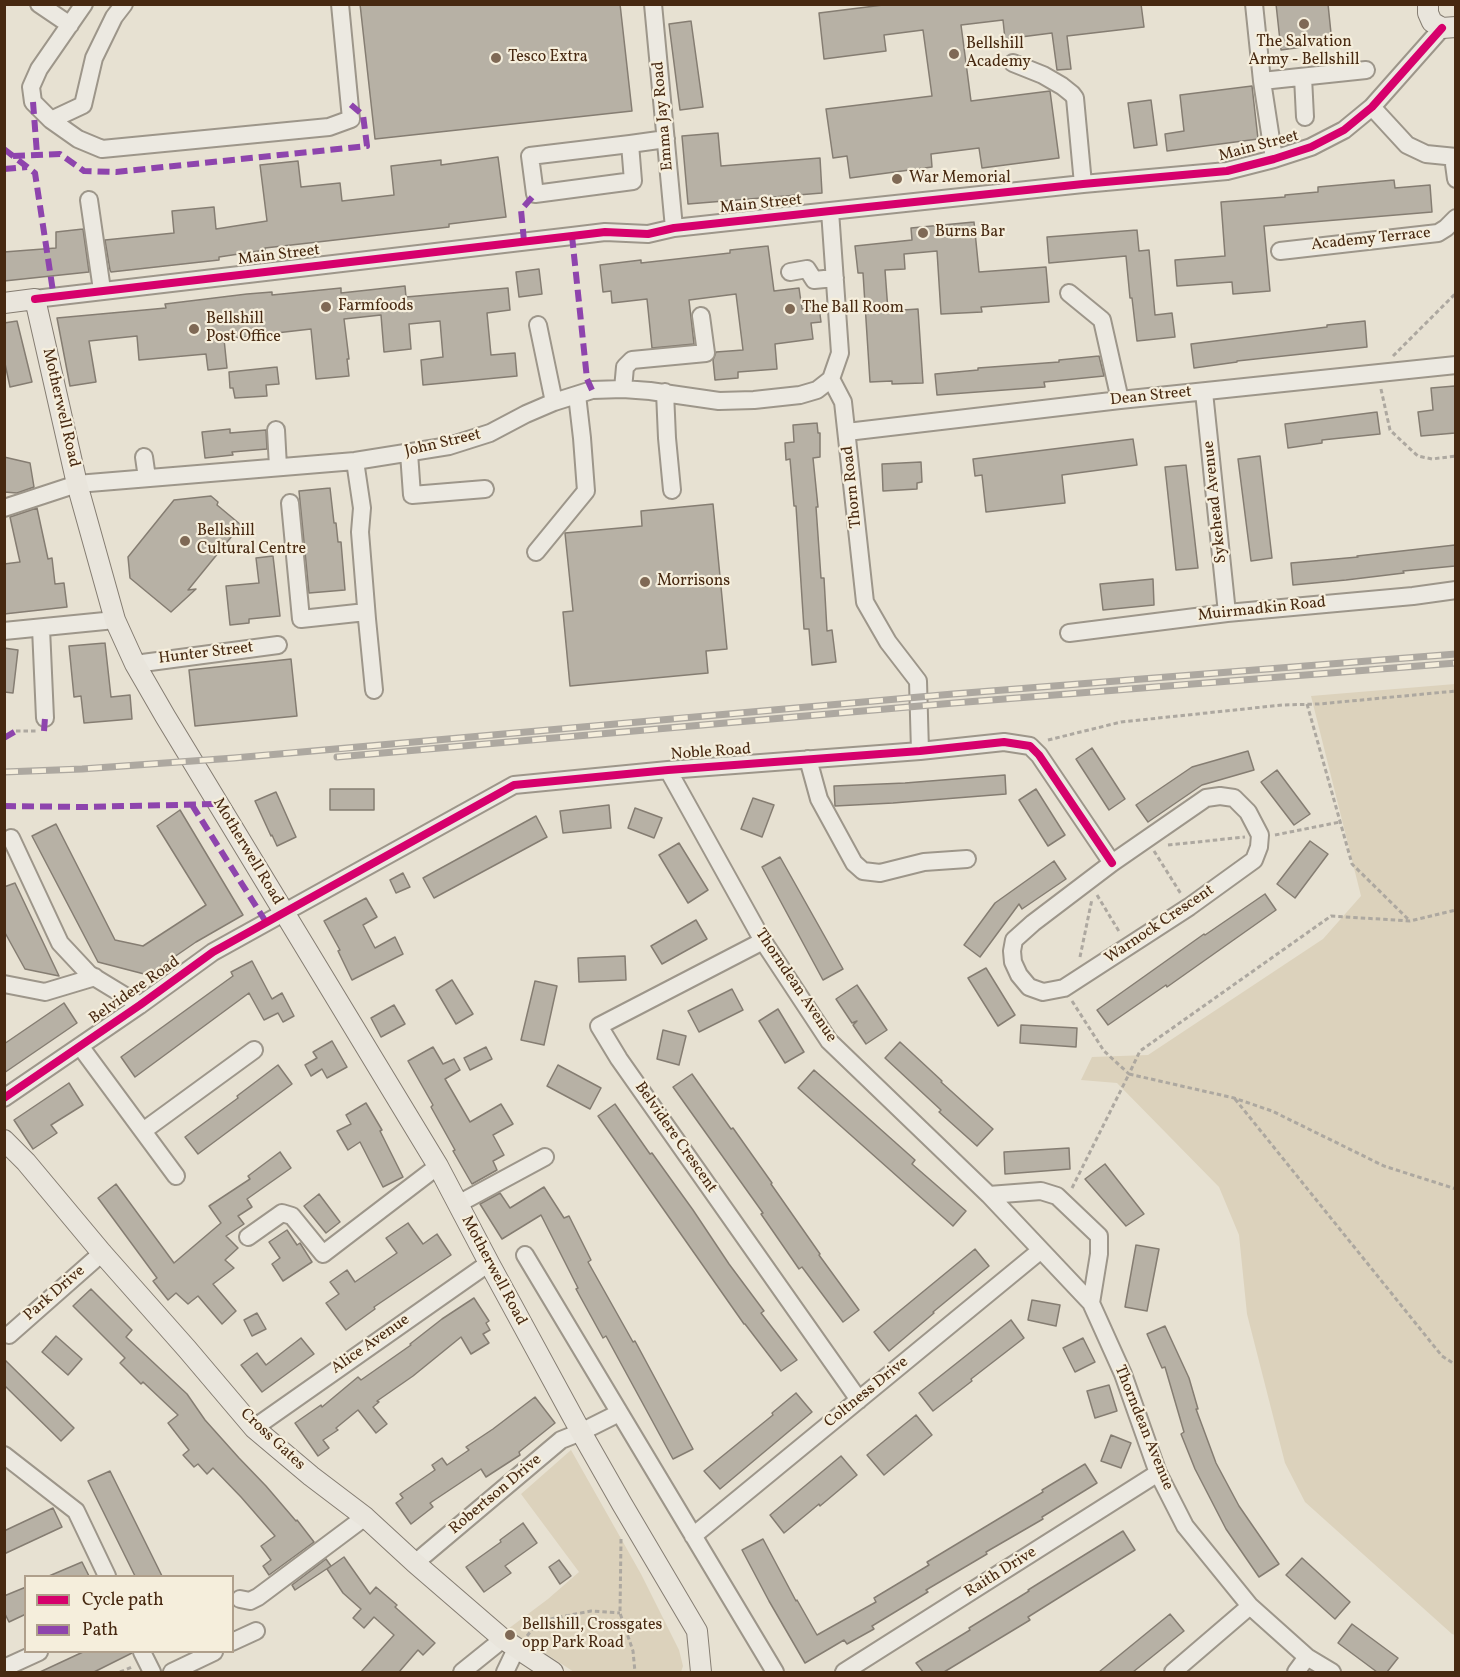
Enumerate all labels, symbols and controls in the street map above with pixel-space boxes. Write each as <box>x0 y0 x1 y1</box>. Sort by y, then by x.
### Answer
marker: The Salvation Army - Bellshill <box>1297 17 1311 31</box>
place label: The Salvation Army - Bellshill <box>1248 33 1360 71</box>
place label: Bellshill Academy <box>966 35 1031 73</box>
marker: Bellshill Academy <box>947 47 961 61</box>
place label: Tesco Extra <box>508 48 588 68</box>
marker: Tesco Extra <box>489 51 503 65</box>
street label: Emma Jay Road <box>650 60 678 172</box>
street label: Main Street <box>1217 127 1301 167</box>
place label: War Memorial <box>909 169 1011 189</box>
marker: War Memorial <box>890 172 904 186</box>
street label: Main Street <box>719 191 803 219</box>
place label: Burns Bar <box>935 223 1005 243</box>
street label: Academy Terrace <box>1310 224 1432 256</box>
marker: Burns Bar <box>916 226 930 240</box>
street label: Main Street <box>237 241 321 271</box>
place label: Farmfoods <box>338 297 413 317</box>
place label: The Ball Room <box>802 299 904 319</box>
marker: Farmfoods <box>319 300 333 314</box>
marker: The Ball Room <box>783 302 797 316</box>
place label: Bellshill Post Office <box>206 310 281 348</box>
marker: Bellshill Post Office <box>187 322 201 336</box>
street label: Motherwell Road <box>37 347 83 469</box>
street label: Dean Street <box>1109 383 1193 411</box>
street label: John Street <box>403 426 483 462</box>
street label: Sykehead Avenue <box>1200 440 1232 564</box>
street label: Thorn Road <box>839 445 867 529</box>
place label: Bellshill Cultural Centre <box>197 522 306 560</box>
marker: Bellshill Cultural Centre <box>178 534 192 548</box>
place label: Morrisons <box>657 572 730 592</box>
marker: Morrisons <box>638 575 652 589</box>
street label: Muirmadkin Road <box>1197 594 1327 626</box>
street label: Hunter Street <box>157 639 255 669</box>
street label: Noble Road <box>670 741 752 765</box>
street label: Motherwell Road <box>208 795 286 909</box>
street label: Warnock Crescent <box>1102 881 1218 969</box>
street label: Thorndean Avenue <box>750 925 840 1047</box>
street label: Belvidere Road <box>86 953 184 1029</box>
street label: Belvidere Crescent <box>630 1079 720 1197</box>
street label: Motherwell Road <box>456 1213 530 1329</box>
street label: Park Drive <box>20 1262 90 1326</box>
street label: Alice Avenue <box>328 1311 414 1379</box>
street label: Coltness Drive <box>821 1353 913 1433</box>
street label: Thorndean Avenue <box>1109 1363 1177 1493</box>
street label: Cross Gates <box>236 1405 308 1475</box>
street label: Robertson Drive <box>446 1451 546 1539</box>
street label: Raith Drive <box>962 1543 1040 1603</box>
legend <box>24 1575 234 1653</box>
text: Cycle path <box>82 1588 164 1613</box>
place label: Bellshill, Crossgates opp Park Road <box>522 1616 662 1654</box>
text: Path <box>82 1618 118 1643</box>
marker: Bellshill, Crossgates opp Park Road <box>503 1628 517 1642</box>

